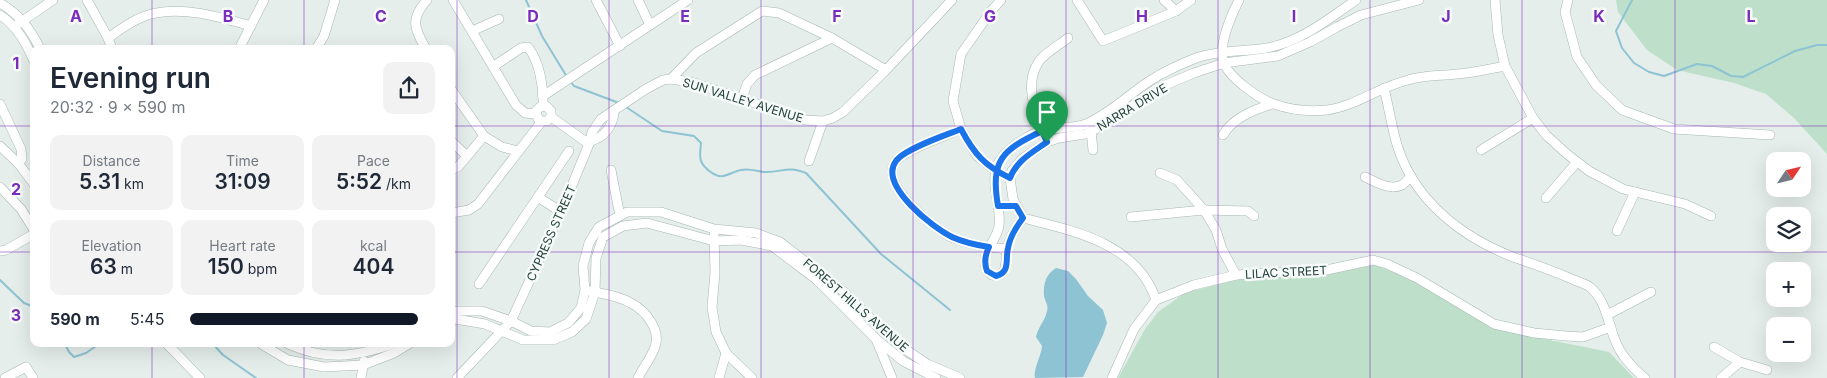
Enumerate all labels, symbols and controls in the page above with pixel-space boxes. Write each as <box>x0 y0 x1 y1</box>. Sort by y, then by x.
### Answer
text: A <box>70 6 82 26</box>
text: B <box>223 6 233 26</box>
text: C <box>375 6 387 26</box>
text: D <box>527 6 539 26</box>
text: E <box>680 6 690 26</box>
text: F <box>832 6 842 26</box>
text: G <box>984 6 996 26</box>
text: H <box>1136 6 1148 26</box>
text: I <box>1292 6 1296 26</box>
text: J <box>1441 6 1451 26</box>
text: K <box>1593 6 1605 26</box>
text: L <box>1746 6 1756 26</box>
text: 1 <box>13 53 19 73</box>
text: Evening run <box>50 61 211 95</box>
button: share <box>383 62 435 114</box>
street label: SUN VALLEY AVENUE <box>681 75 805 125</box>
street label: NARRA DRIVE <box>1094 80 1170 134</box>
pin <box>1026 91 1068 142</box>
text: 20:32 · 9 × 590 m <box>50 97 185 117</box>
icon: arrive <box>1033 98 1061 126</box>
text: Distance <box>83 152 140 169</box>
text: Time <box>226 152 259 169</box>
text: Pace <box>357 152 390 169</box>
north arrow <box>1766 152 1811 198</box>
map controls <box>1766 152 1811 362</box>
text: 5.31 <box>79 169 120 194</box>
text: 31:09 <box>214 169 271 194</box>
text: 5:52 <box>336 169 382 194</box>
text: km <box>120 175 144 192</box>
text: /km <box>382 175 411 192</box>
text: 2 <box>11 179 21 199</box>
street label: CYPRESS STREET <box>523 182 579 283</box>
button: layers <box>1766 207 1811 252</box>
text: Elevation <box>82 237 142 254</box>
text: Heart rate <box>209 237 276 254</box>
text: kcal <box>360 237 387 254</box>
text: 63 <box>90 254 117 279</box>
text: 150 <box>208 254 244 279</box>
text: 404 <box>353 254 394 279</box>
street label: FOREST HILLS AVENUE <box>800 255 912 355</box>
text: m <box>117 260 133 277</box>
text: bpm <box>244 260 277 277</box>
street label: LILAC STREET <box>1245 262 1328 282</box>
button: + <box>1766 262 1811 307</box>
text: 3 <box>11 305 21 325</box>
text: 590 m <box>50 309 100 329</box>
text: 5:45 <box>130 309 164 329</box>
button: − <box>1766 317 1811 362</box>

